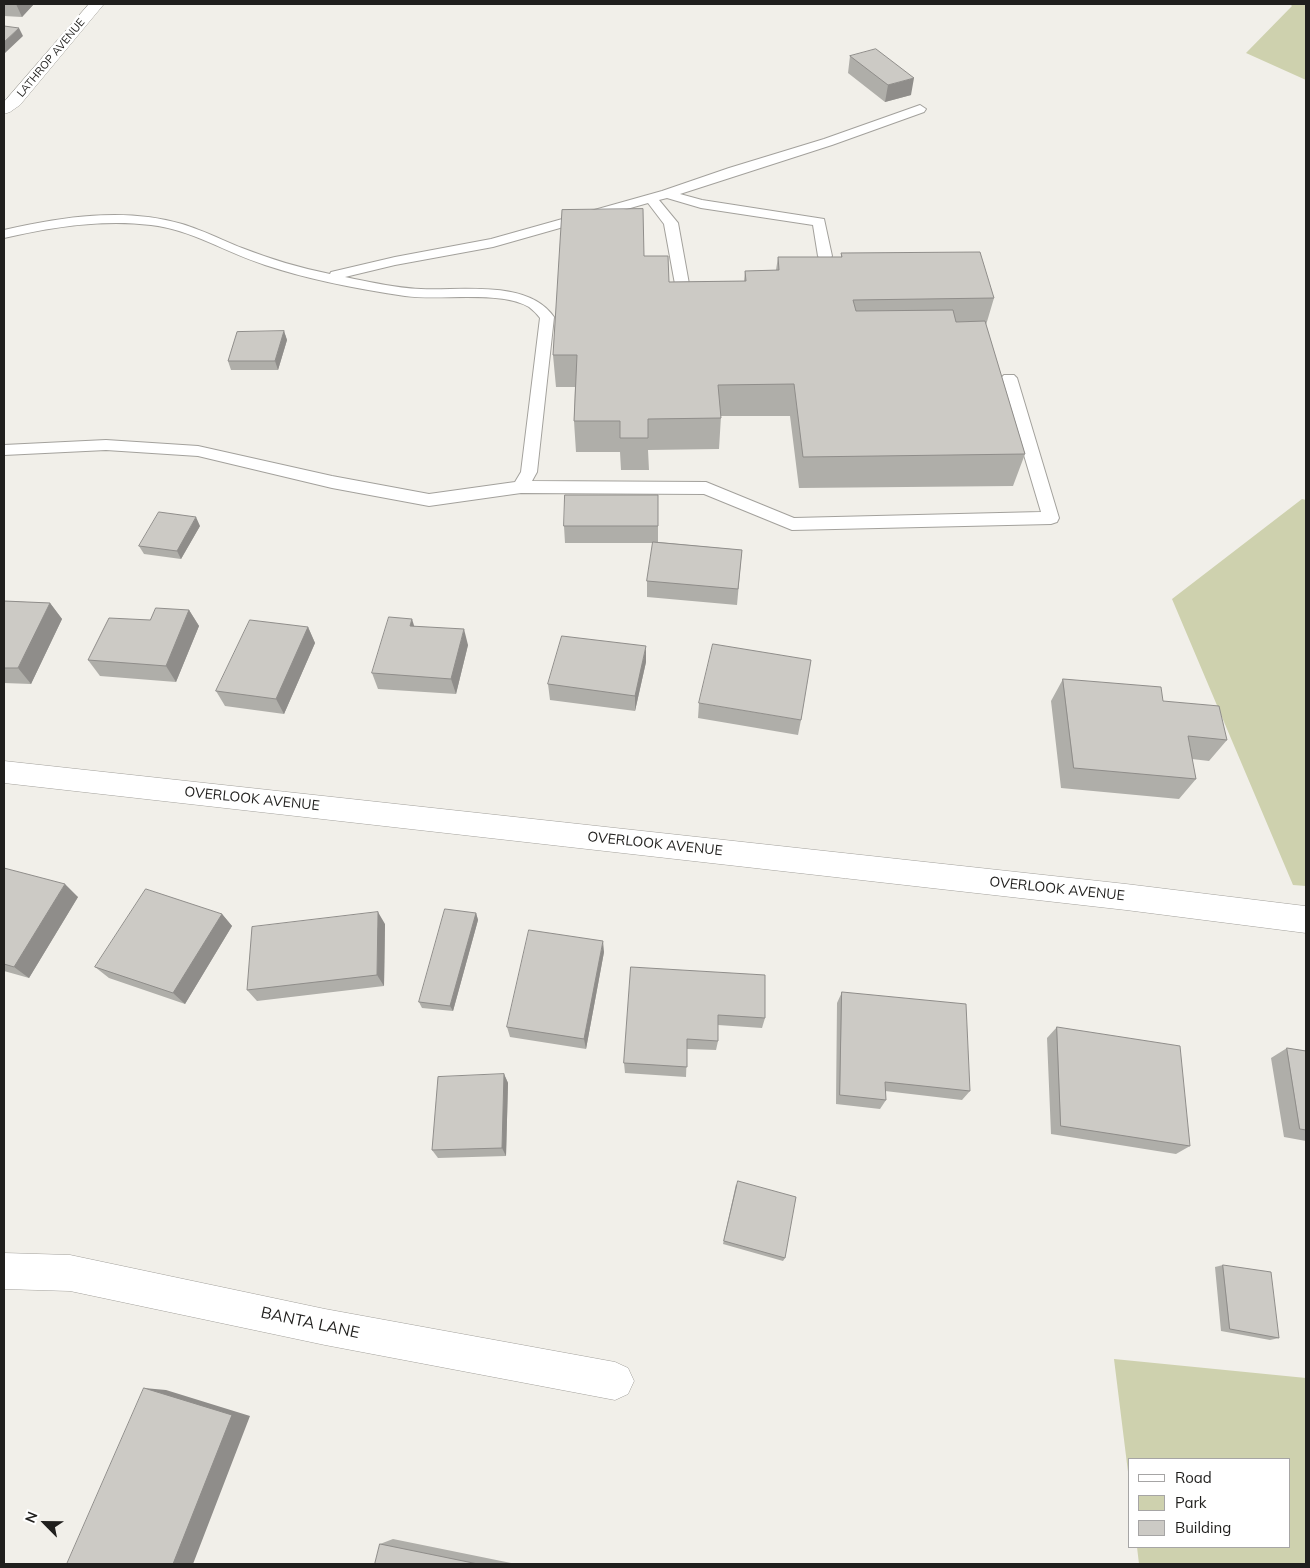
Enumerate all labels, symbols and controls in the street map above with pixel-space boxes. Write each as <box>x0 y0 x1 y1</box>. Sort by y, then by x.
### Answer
street label: LATHROP AVENUE <box>14 16 88 100</box>
street label: OVERLOOK AVENUE <box>184 784 320 814</box>
street label: OVERLOOK AVENUE <box>587 829 723 859</box>
street label: OVERLOOK AVENUE <box>989 874 1125 904</box>
street label: BANTA LANE <box>259 1303 361 1343</box>
legend <box>1128 1458 1290 1548</box>
text: Road <box>1175 1468 1212 1487</box>
text: Park <box>1175 1493 1207 1512</box>
north arrow <box>20 1498 70 1548</box>
text: N <box>21 1509 42 1526</box>
text: Building <box>1175 1518 1231 1537</box>

